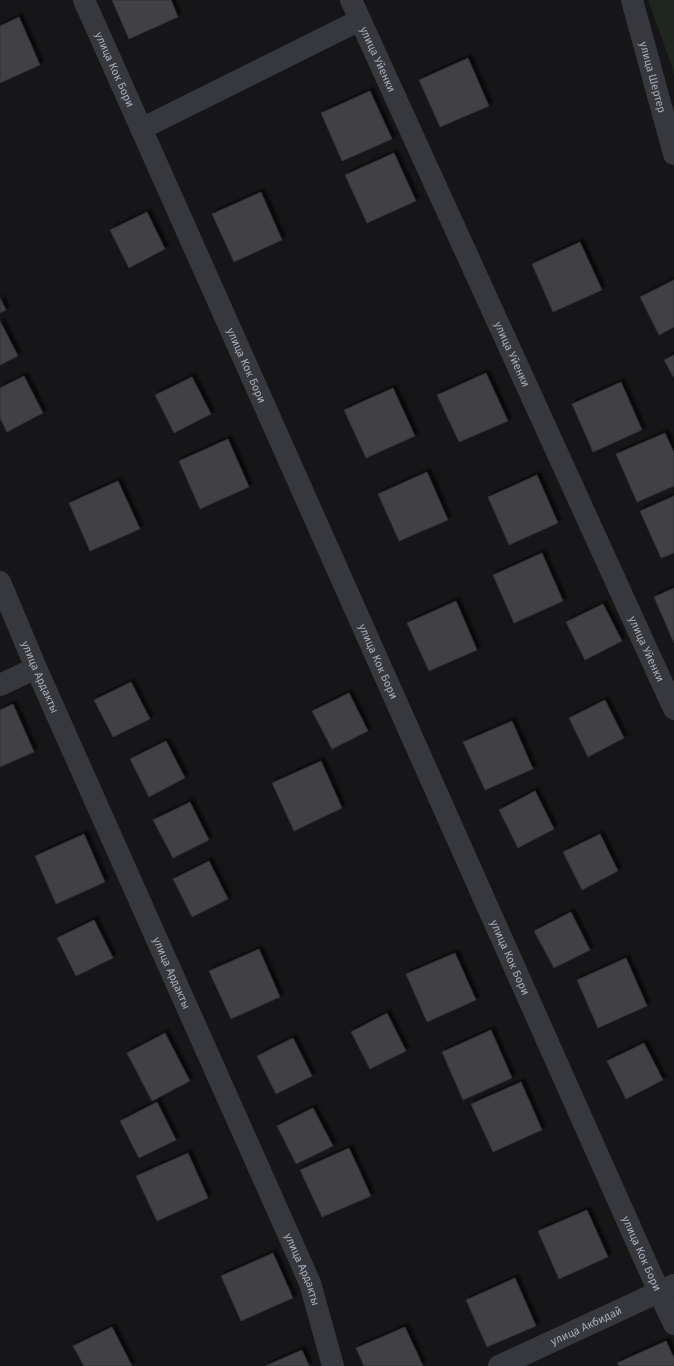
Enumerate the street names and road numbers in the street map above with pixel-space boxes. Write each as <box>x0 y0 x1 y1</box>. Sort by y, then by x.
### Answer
street label: улица Уйенки <box>357 24 399 94</box>
street label: улица Кок Бори <box>93 30 137 109</box>
street label: улица Шертер <box>637 40 669 114</box>
street label: улица Уйенки <box>492 319 533 389</box>
street label: улица Кок Бори <box>224 326 269 405</box>
street label: улица Уйенки <box>626 614 667 684</box>
street label: улица Кок Бори <box>356 622 401 701</box>
street label: улица Ардакты <box>19 639 62 715</box>
street label: улица Кок Бори <box>488 918 533 997</box>
street label: улица Ардакты <box>150 935 193 1011</box>
street label: улица Кок Бори <box>619 1214 664 1293</box>
street label: улица Ардакты <box>282 1231 322 1307</box>
street label: улица Акбидай <box>548 1304 624 1348</box>

